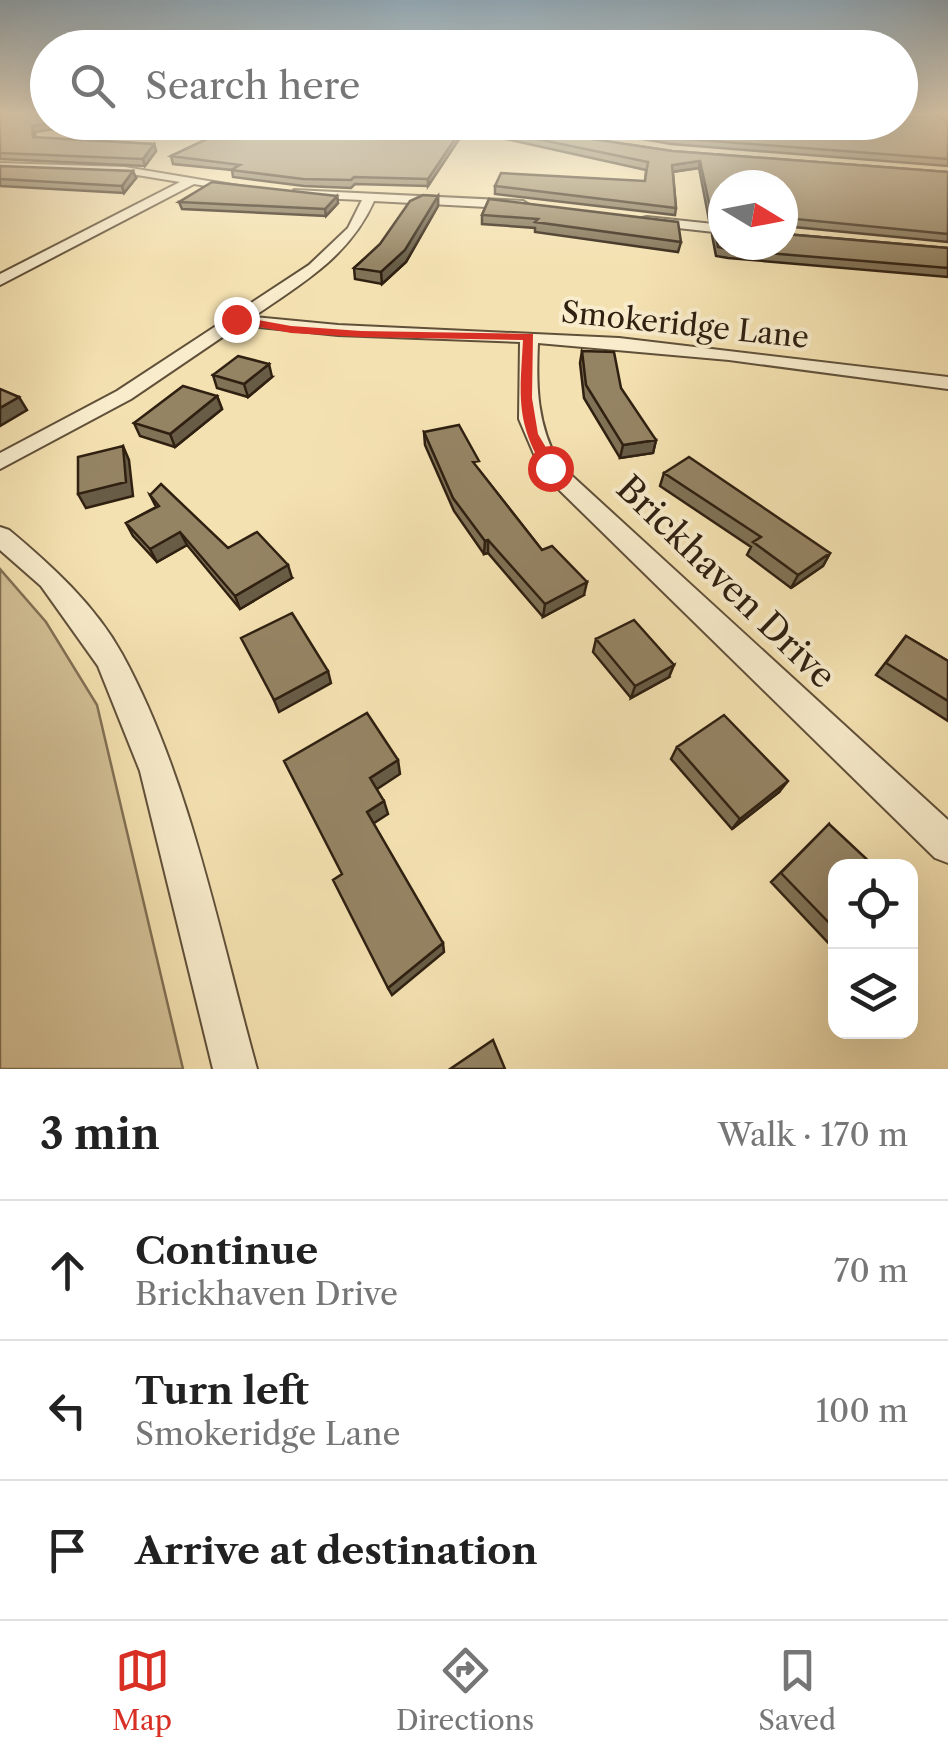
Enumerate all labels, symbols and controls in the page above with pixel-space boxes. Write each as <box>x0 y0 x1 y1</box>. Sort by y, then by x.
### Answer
search box <box>30 30 918 140</box>
icon: search <box>65 58 120 113</box>
text: Search here <box>145 62 360 109</box>
north arrow <box>708 170 798 260</box>
street label: Smokeridge Lane <box>559 293 811 356</box>
route end <box>214 297 260 343</box>
route start <box>528 446 574 492</box>
street label: Brickhaven Drive <box>608 466 845 697</box>
map controls <box>828 859 918 1039</box>
button: locate <box>828 859 918 949</box>
button: layers <box>828 949 918 1039</box>
text: 3 min <box>40 1108 160 1160</box>
text: Walk · 170 m <box>718 1115 908 1154</box>
text: Continue <box>135 1227 318 1274</box>
icon: ahead <box>40 1243 95 1298</box>
text: 70 m <box>834 1251 908 1290</box>
text: Brickhaven Drive <box>135 1274 398 1313</box>
text: Turn left <box>135 1367 309 1414</box>
icon: left <box>40 1383 95 1438</box>
text: 100 m <box>816 1391 908 1430</box>
text: Smokeridge Lane <box>135 1414 400 1453</box>
icon: arrive <box>40 1523 95 1578</box>
text: Arrive at destination <box>135 1527 538 1574</box>
tab: Map <box>112 1643 172 1737</box>
tab: Directions <box>396 1643 534 1737</box>
tab: Saved <box>758 1643 836 1737</box>

